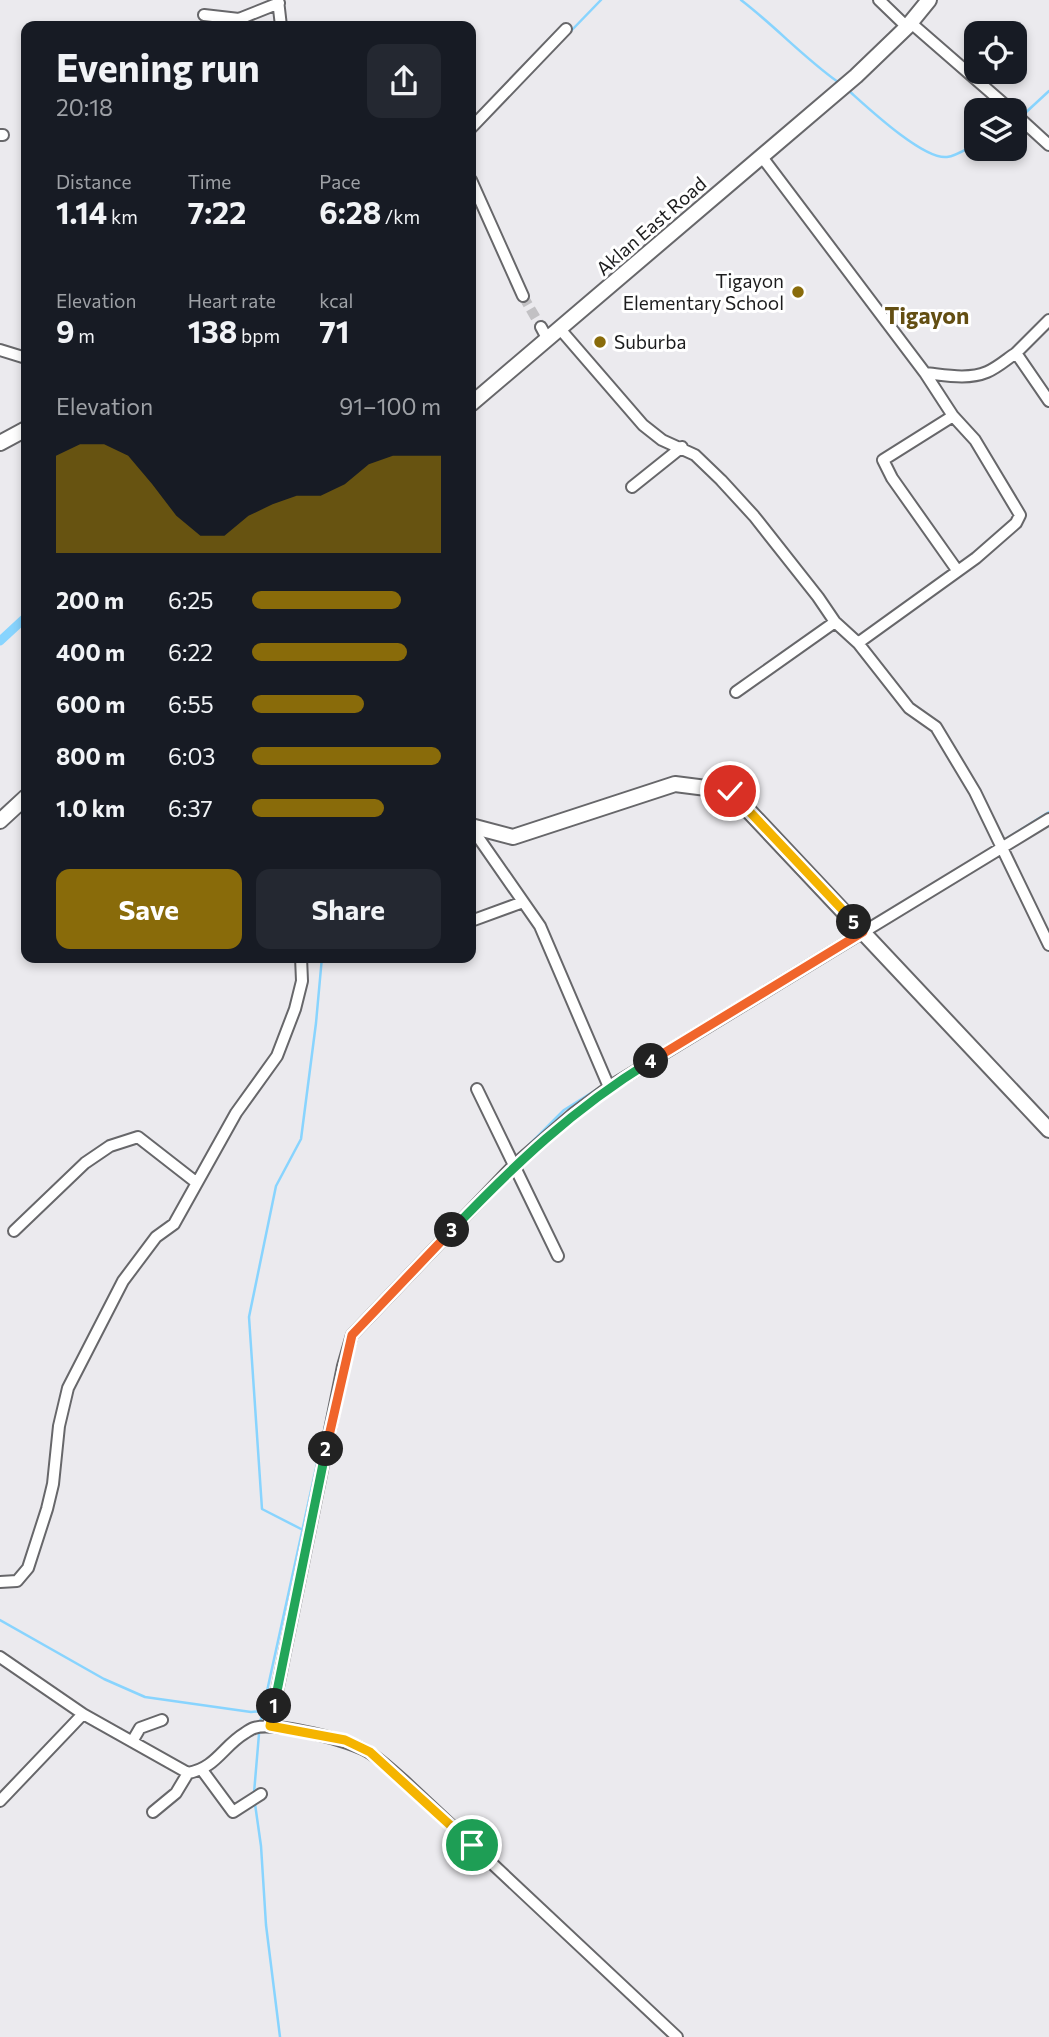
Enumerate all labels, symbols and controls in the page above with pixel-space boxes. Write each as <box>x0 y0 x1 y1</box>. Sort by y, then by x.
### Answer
map controls <box>964 21 1027 161</box>
button: locate <box>964 21 1027 84</box>
text: Evening run <box>56 43 260 90</box>
button: share <box>367 44 441 118</box>
text: 20:18 <box>56 93 113 121</box>
button: layers <box>964 98 1027 161</box>
text: Distance <box>56 170 132 193</box>
text: Time <box>188 170 231 193</box>
text: Pace <box>319 170 361 193</box>
street label: Aklan East Road <box>591 172 710 280</box>
text: 1.14 <box>56 193 107 230</box>
text: 7:22 <box>188 193 246 230</box>
text: 6:28 <box>319 193 381 230</box>
text: km <box>107 205 138 228</box>
text: /km <box>381 205 420 228</box>
place label: Tigayon Elementary School <box>623 269 784 314</box>
marker: Tigayon Elementary School <box>790 284 806 300</box>
text: Elevation <box>56 289 136 312</box>
text: Heart rate <box>188 289 276 312</box>
text: kcal <box>319 289 353 312</box>
district label: Tigayon <box>885 301 969 329</box>
text: 9 <box>56 312 75 349</box>
text: 138 <box>188 312 237 349</box>
text: 71 <box>319 312 349 349</box>
text: m <box>75 324 95 347</box>
text: bpm <box>237 324 280 347</box>
place label: Suburba <box>614 330 686 353</box>
marker: Suburba <box>592 334 608 350</box>
text: Elevation <box>56 392 153 420</box>
text: 91–100 m <box>339 392 441 420</box>
text: 200 m <box>56 586 124 614</box>
text: 6:25 <box>168 586 213 614</box>
text: 400 m <box>56 638 125 666</box>
text: 6:22 <box>168 638 213 666</box>
text: 600 m <box>56 690 125 718</box>
text: 6:55 <box>168 690 214 718</box>
text: 800 m <box>56 742 125 770</box>
text: 6:03 <box>168 742 215 770</box>
pin <box>700 761 760 821</box>
icon: check <box>711 772 749 810</box>
text: 1.0 km <box>56 794 125 822</box>
text: 6:37 <box>168 794 213 822</box>
button: Save <box>56 869 242 949</box>
button: Share <box>256 869 441 949</box>
pin: 5 <box>836 904 872 940</box>
text: 5 <box>848 910 859 933</box>
pin: 4 <box>634 1044 668 1078</box>
text: 4 <box>645 1049 656 1072</box>
pin: 3 <box>434 1212 470 1248</box>
text: 3 <box>446 1218 457 1241</box>
pin: 2 <box>308 1432 344 1466</box>
text: 2 <box>320 1437 331 1460</box>
pin: 1 <box>256 1688 292 1724</box>
text: 1 <box>269 1694 278 1717</box>
pin <box>442 1815 502 1875</box>
icon: arrive <box>453 1826 491 1864</box>

